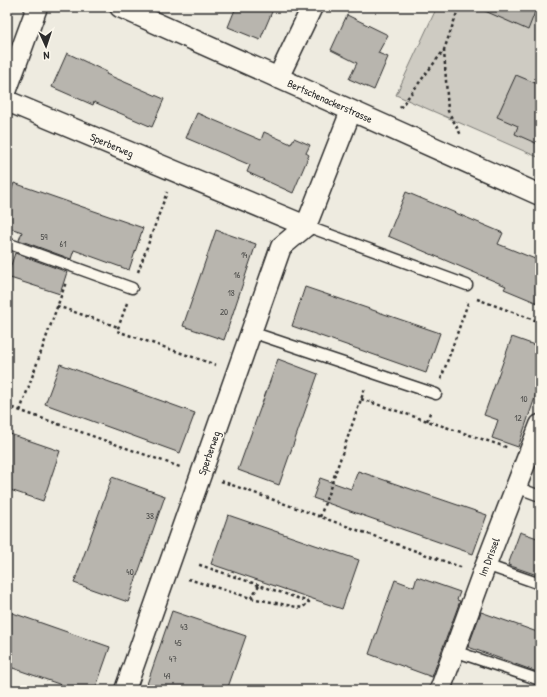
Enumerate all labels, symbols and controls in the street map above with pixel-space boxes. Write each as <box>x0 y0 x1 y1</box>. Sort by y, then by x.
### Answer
north arrow <box>26 26 66 66</box>
text: N <box>43 49 50 63</box>
street label: Bertschenackerstrasse <box>285 76 375 126</box>
street label: Sperberweg <box>88 130 136 160</box>
house number: 59 <box>40 231 48 243</box>
house number: 61 <box>60 238 66 250</box>
house number: 14 <box>241 249 248 261</box>
house number: 16 <box>234 269 241 281</box>
house number: 18 <box>227 287 235 299</box>
house number: 20 <box>220 306 228 318</box>
house number: 10 <box>520 393 528 405</box>
house number: 12 <box>514 412 523 424</box>
street label: Sperberweg <box>195 429 223 477</box>
house number: 38 <box>146 510 154 522</box>
street label: Im Drissel <box>475 536 503 578</box>
house number: 40 <box>126 566 134 578</box>
house number: 43 <box>180 621 188 633</box>
house number: 45 <box>174 637 182 649</box>
house number: 47 <box>169 653 177 665</box>
house number: 49 <box>164 670 171 682</box>

